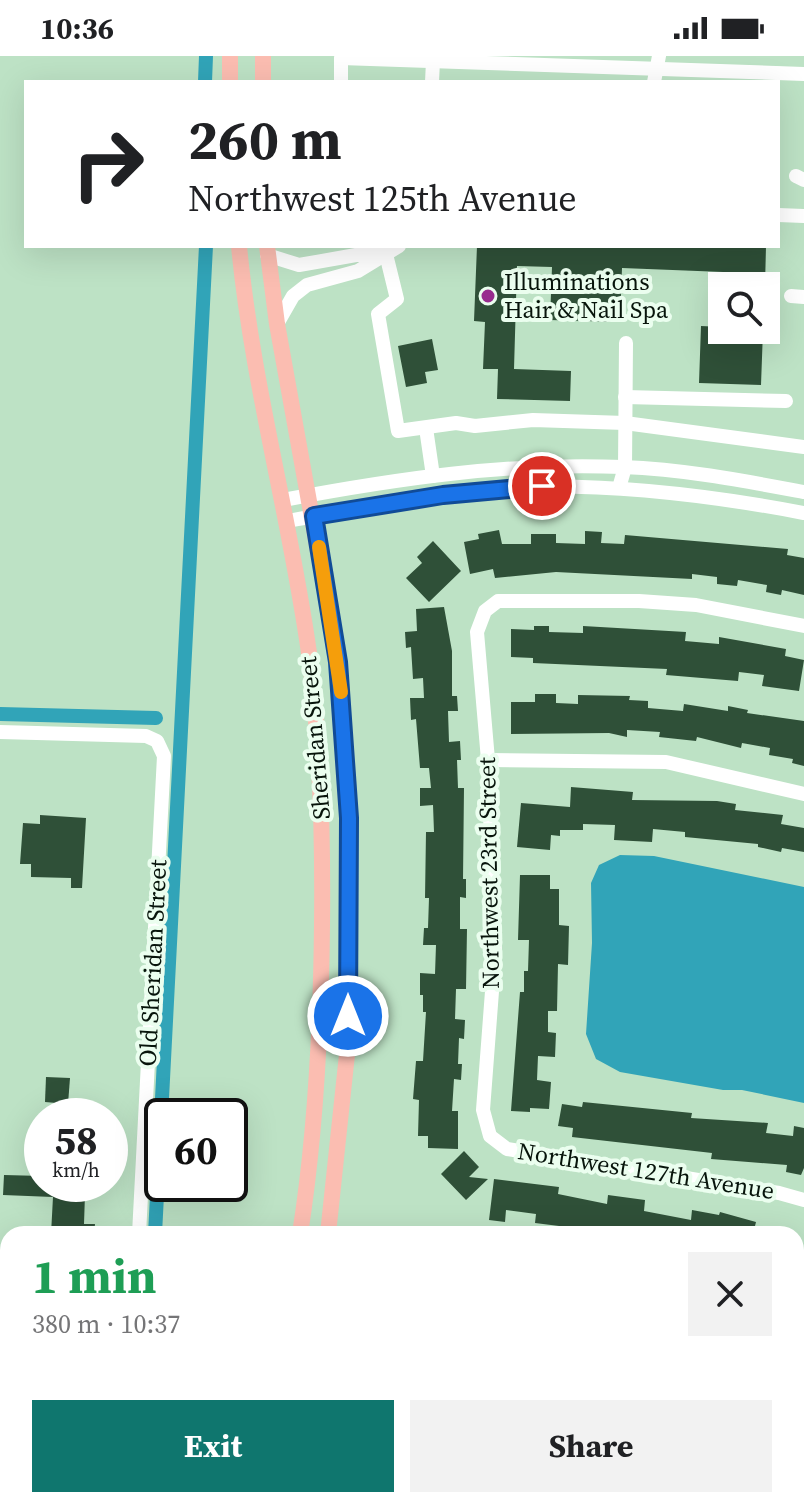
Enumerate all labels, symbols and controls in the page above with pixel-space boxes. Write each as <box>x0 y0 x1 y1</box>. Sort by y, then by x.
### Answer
text: 10:36 <box>40 8 114 49</box>
text: 260 m <box>188 101 342 178</box>
icon: right <box>56 112 160 216</box>
text: Northwest 125th Avenue <box>188 174 577 223</box>
place label: Illuminations Hair & Nail Spa <box>504 265 669 326</box>
map controls <box>708 272 780 344</box>
button: search <box>708 272 780 344</box>
marker: Illuminations Hair & Nail Spa <box>479 287 497 305</box>
pin <box>508 452 576 520</box>
icon: arrive <box>520 464 564 508</box>
street label: Sheridan Street <box>291 655 338 821</box>
street label: Northwest 23rd Street <box>470 757 507 989</box>
street label: Old Sheridan Street <box>131 859 174 1067</box>
position arrow <box>306 974 390 1058</box>
speed limit sign: 60 <box>144 1098 248 1202</box>
text: 58 <box>54 1113 98 1167</box>
street label: Northwest 127th Avenue <box>516 1134 777 1207</box>
text: km/h <box>52 1156 100 1184</box>
text: 1 min <box>32 1243 157 1309</box>
button: close <box>688 1252 772 1336</box>
text: 380 m · 10:37 <box>32 1306 180 1342</box>
button: Exit <box>32 1400 394 1492</box>
button: Share <box>410 1400 772 1492</box>

